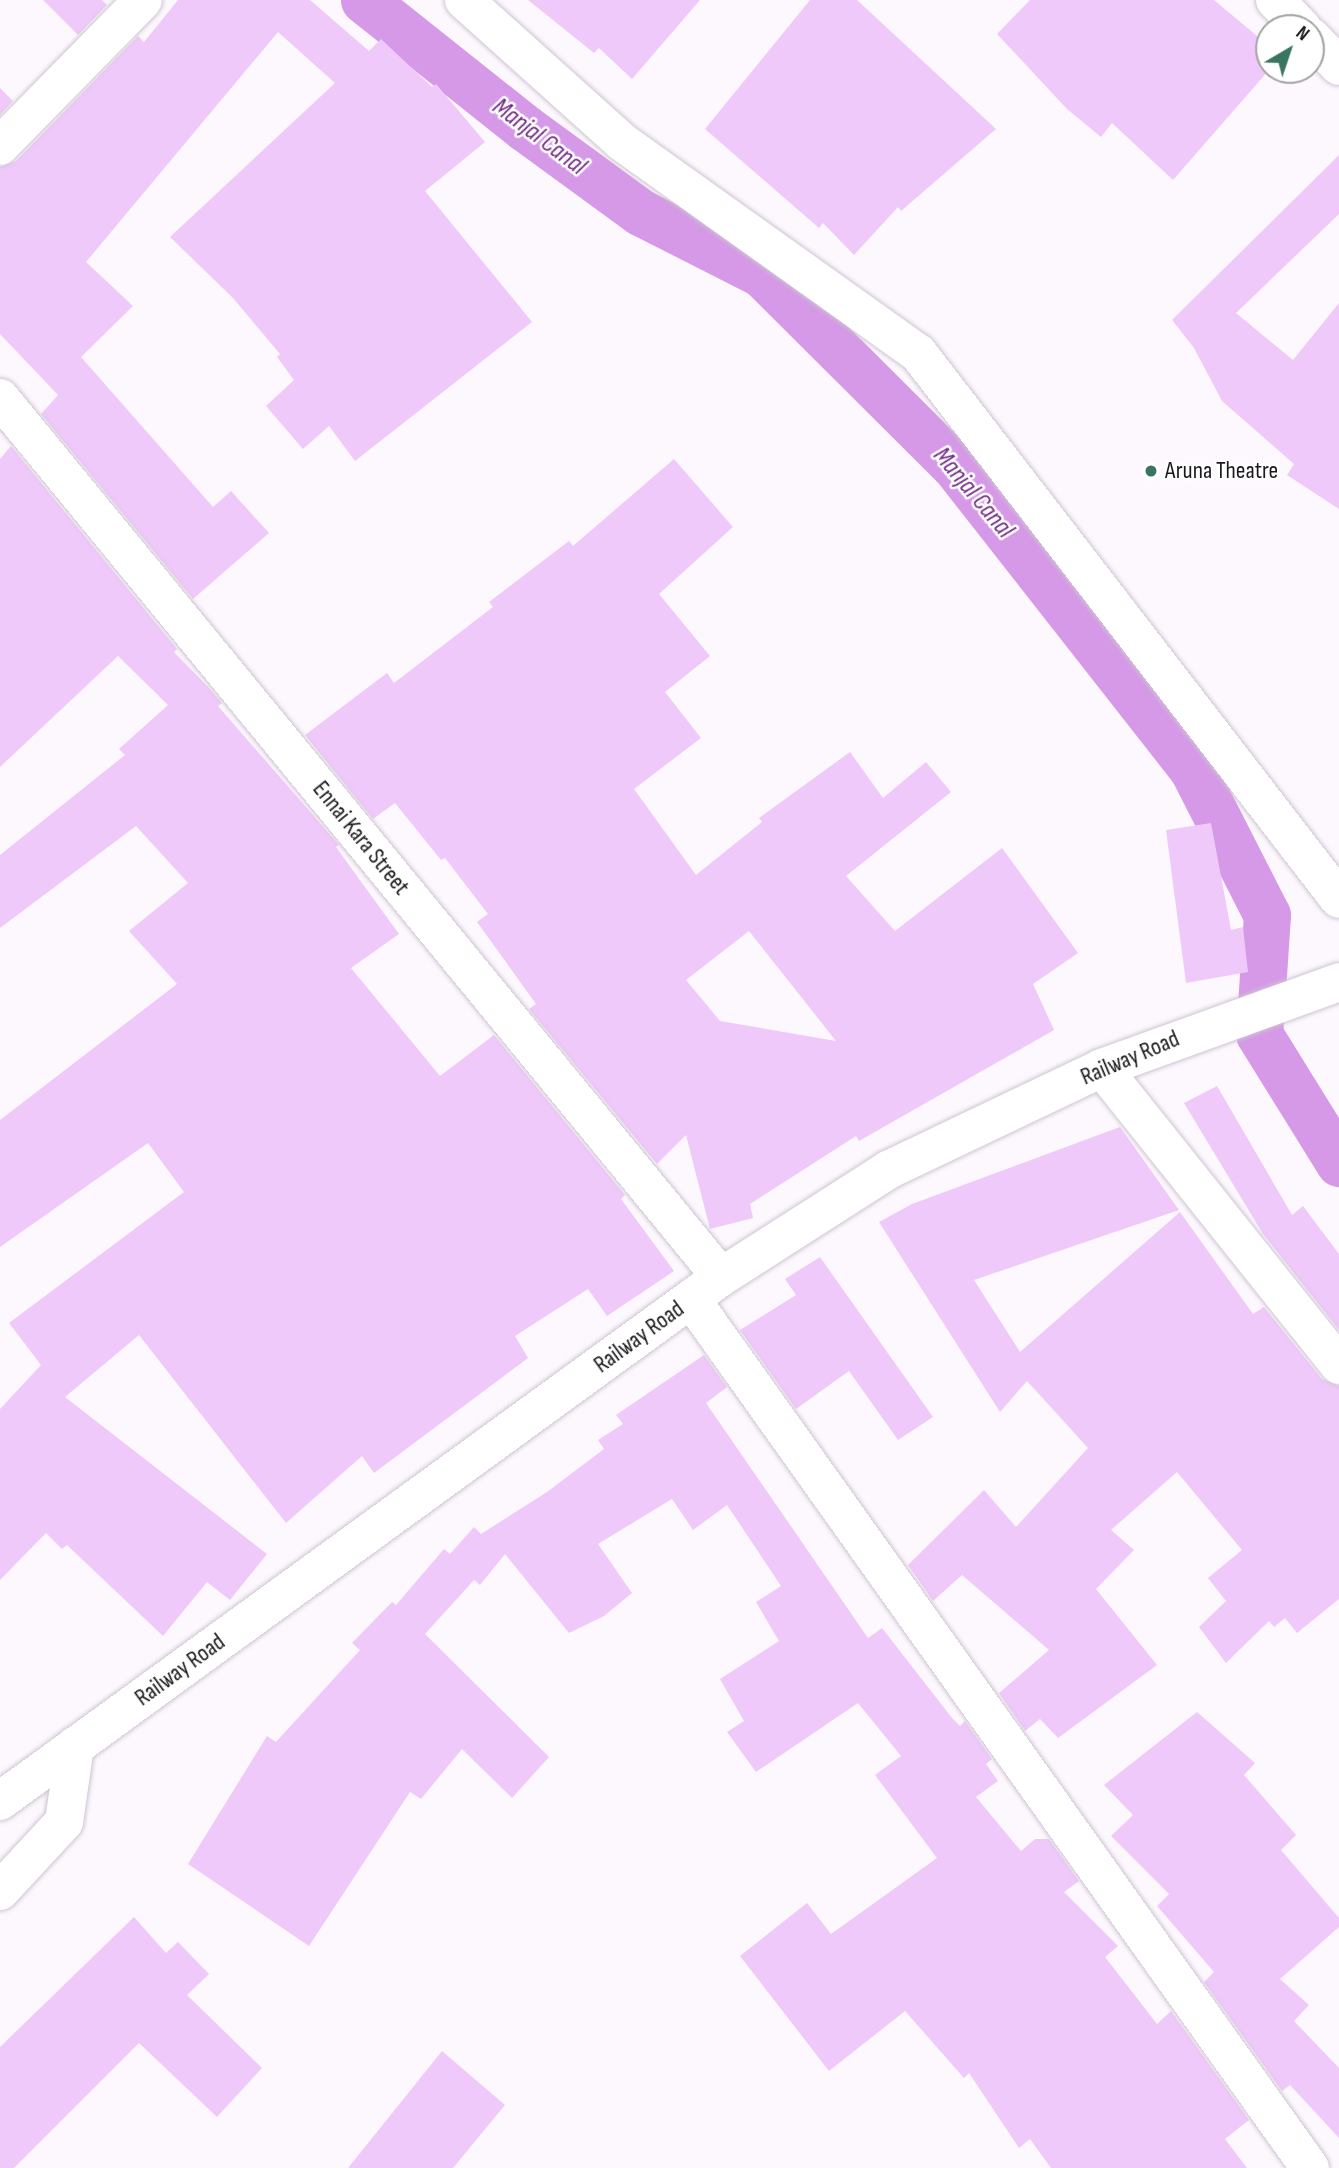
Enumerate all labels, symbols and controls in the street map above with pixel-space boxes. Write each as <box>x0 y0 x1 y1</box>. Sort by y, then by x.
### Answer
north arrow <box>1255 14 1325 84</box>
text: N <box>1291 22 1313 46</box>
water label: Manjal Canal <box>486 92 592 182</box>
water label: Manjal Canal <box>926 441 1020 545</box>
place label: Aruna Theatre <box>1165 457 1278 485</box>
marker: Aruna Theatre <box>1143 463 1159 479</box>
street label: Ennai Kara Street <box>306 775 416 901</box>
street label: Railway Road <box>1076 1024 1184 1092</box>
street label: Railway Road <box>588 1295 690 1379</box>
street label: Railway Road <box>129 1628 231 1712</box>

